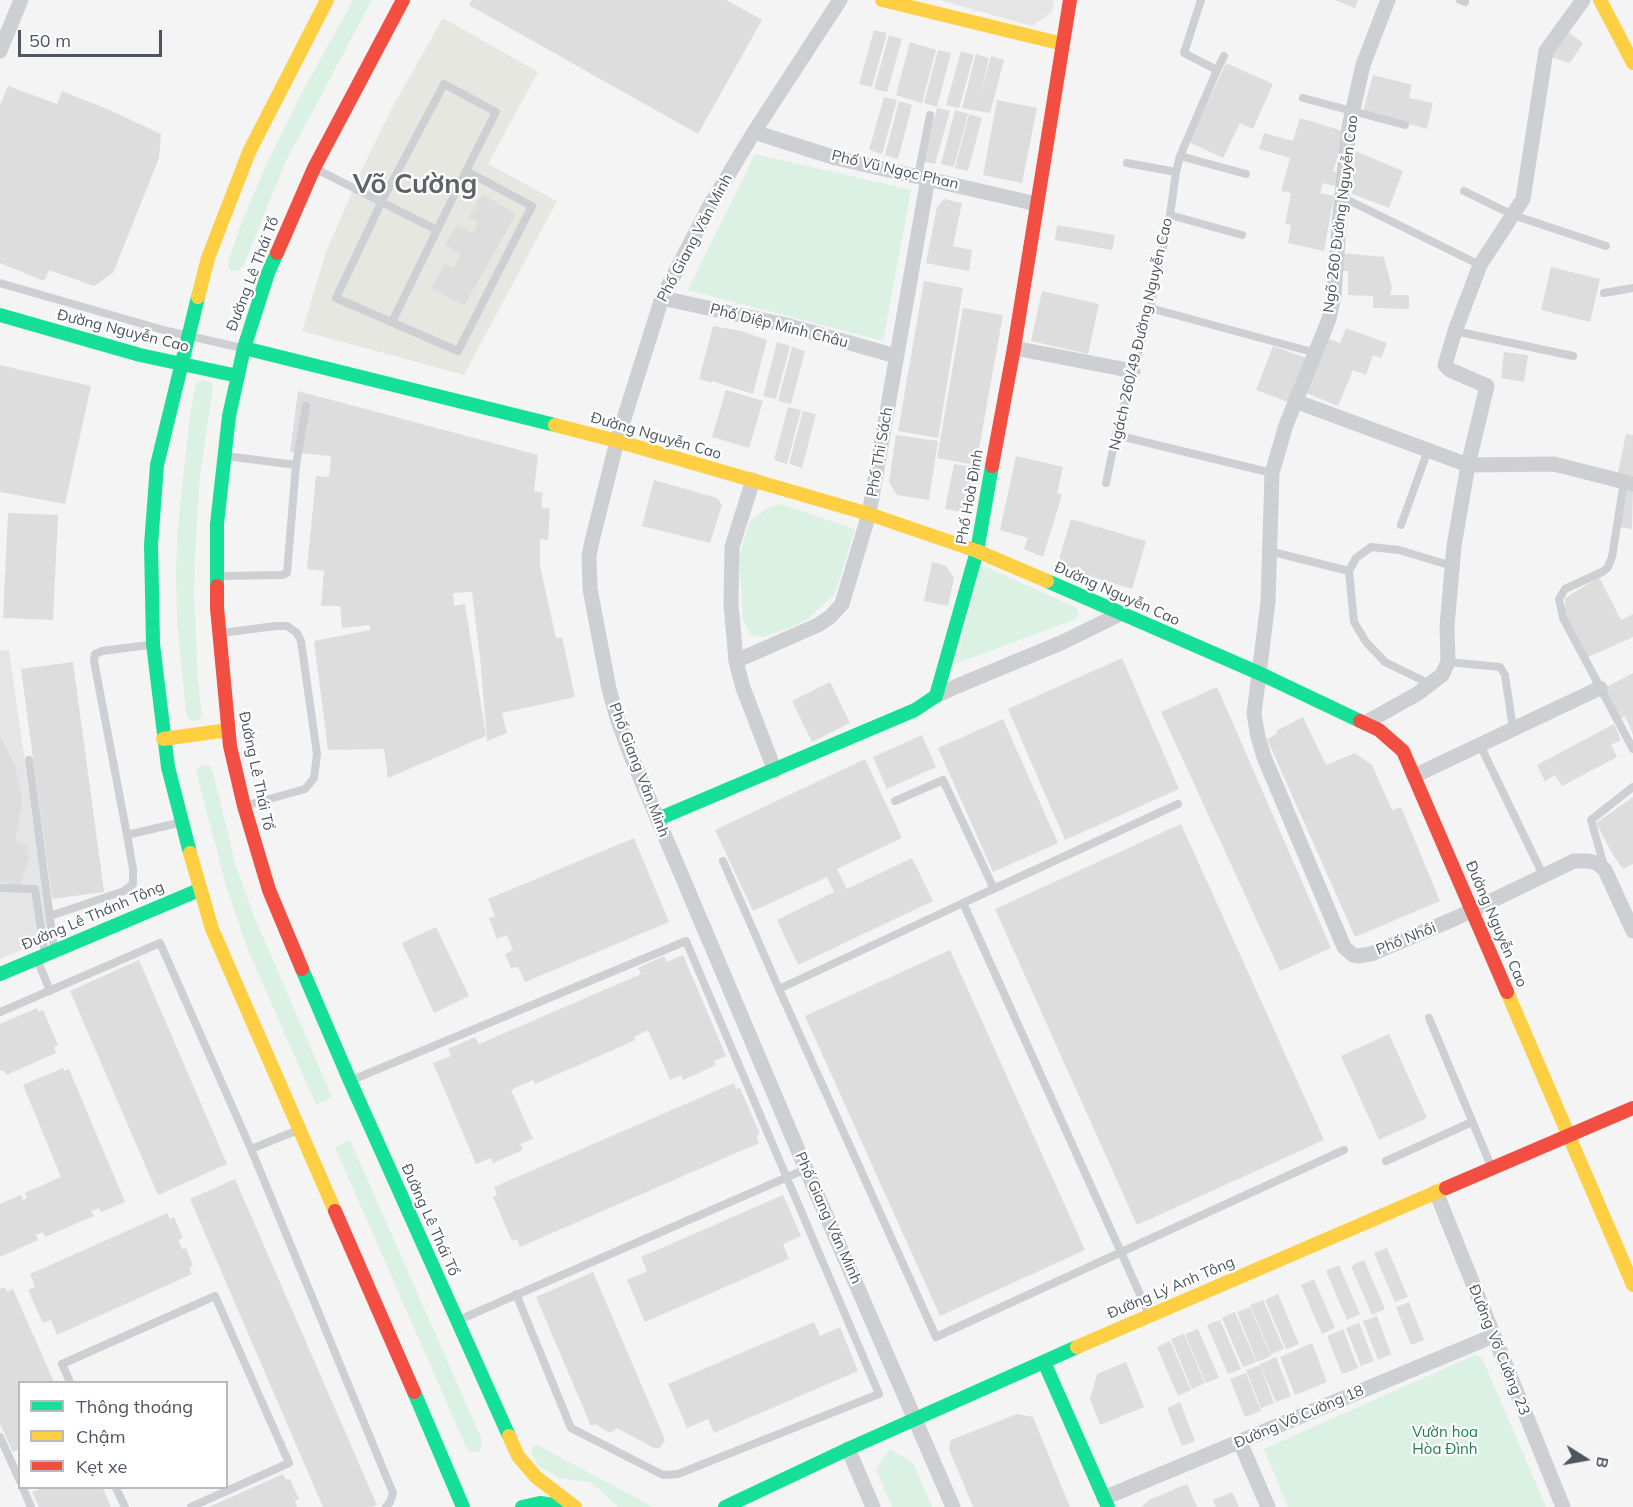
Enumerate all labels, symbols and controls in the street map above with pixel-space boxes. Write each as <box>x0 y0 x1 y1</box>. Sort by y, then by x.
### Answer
scale bar <box>21 18 165 56</box>
text: 50 m <box>29 29 71 52</box>
street label: Ngõ 260 Đường Nguyễn Cao <box>1320 114 1362 314</box>
street label: Phố Vũ Ngọc Phan <box>830 147 960 193</box>
district label: Võ Cường <box>353 169 477 201</box>
street label: Phố Giang Văn Minh <box>654 171 736 305</box>
street label: Đường Lê Thái Tổ <box>223 214 283 334</box>
street label: Ngách 260/49 Đường Nguyễn Cao <box>1105 216 1177 452</box>
street label: Phố Diệp Minh Châu <box>708 300 850 352</box>
street label: Đường Nguyễn Cao <box>55 306 191 356</box>
street label: Phố Thi Sách <box>863 406 897 498</box>
street label: Đường Nguyễn Cao <box>588 409 724 463</box>
street label: Phố Hoà Đình <box>953 448 987 546</box>
street label: Đường Nguyễn Cao <box>1052 558 1182 630</box>
street label: Phố Giang Văn Minh <box>605 700 673 840</box>
street label: Đường Lê Thái Tổ <box>235 710 277 832</box>
street label: Đường Nguyễn Cao <box>1461 858 1531 990</box>
street label: Đường Lê Thánh Tông <box>19 878 167 954</box>
street label: Phố Nhồi <box>1373 919 1439 959</box>
street label: Phố Giang Văn Minh <box>791 1149 865 1287</box>
street label: Đường Lê Thái Tổ <box>397 1161 463 1279</box>
street label: Đường Lý Anh Tông <box>1105 1253 1237 1323</box>
street label: Đường Võ Cường 23 <box>1465 1282 1533 1418</box>
legend <box>18 1381 228 1489</box>
street label: Đường Võ Cường 18 <box>1231 1382 1367 1452</box>
text: Thông thoáng <box>76 1395 193 1418</box>
park label: Vườn hoa Hòa Đình <box>1412 1423 1478 1458</box>
text: Chậm <box>76 1425 125 1448</box>
north arrow <box>1555 1429 1615 1489</box>
text: Kẹt xe <box>76 1455 127 1478</box>
text: B <box>1592 1455 1614 1470</box>

